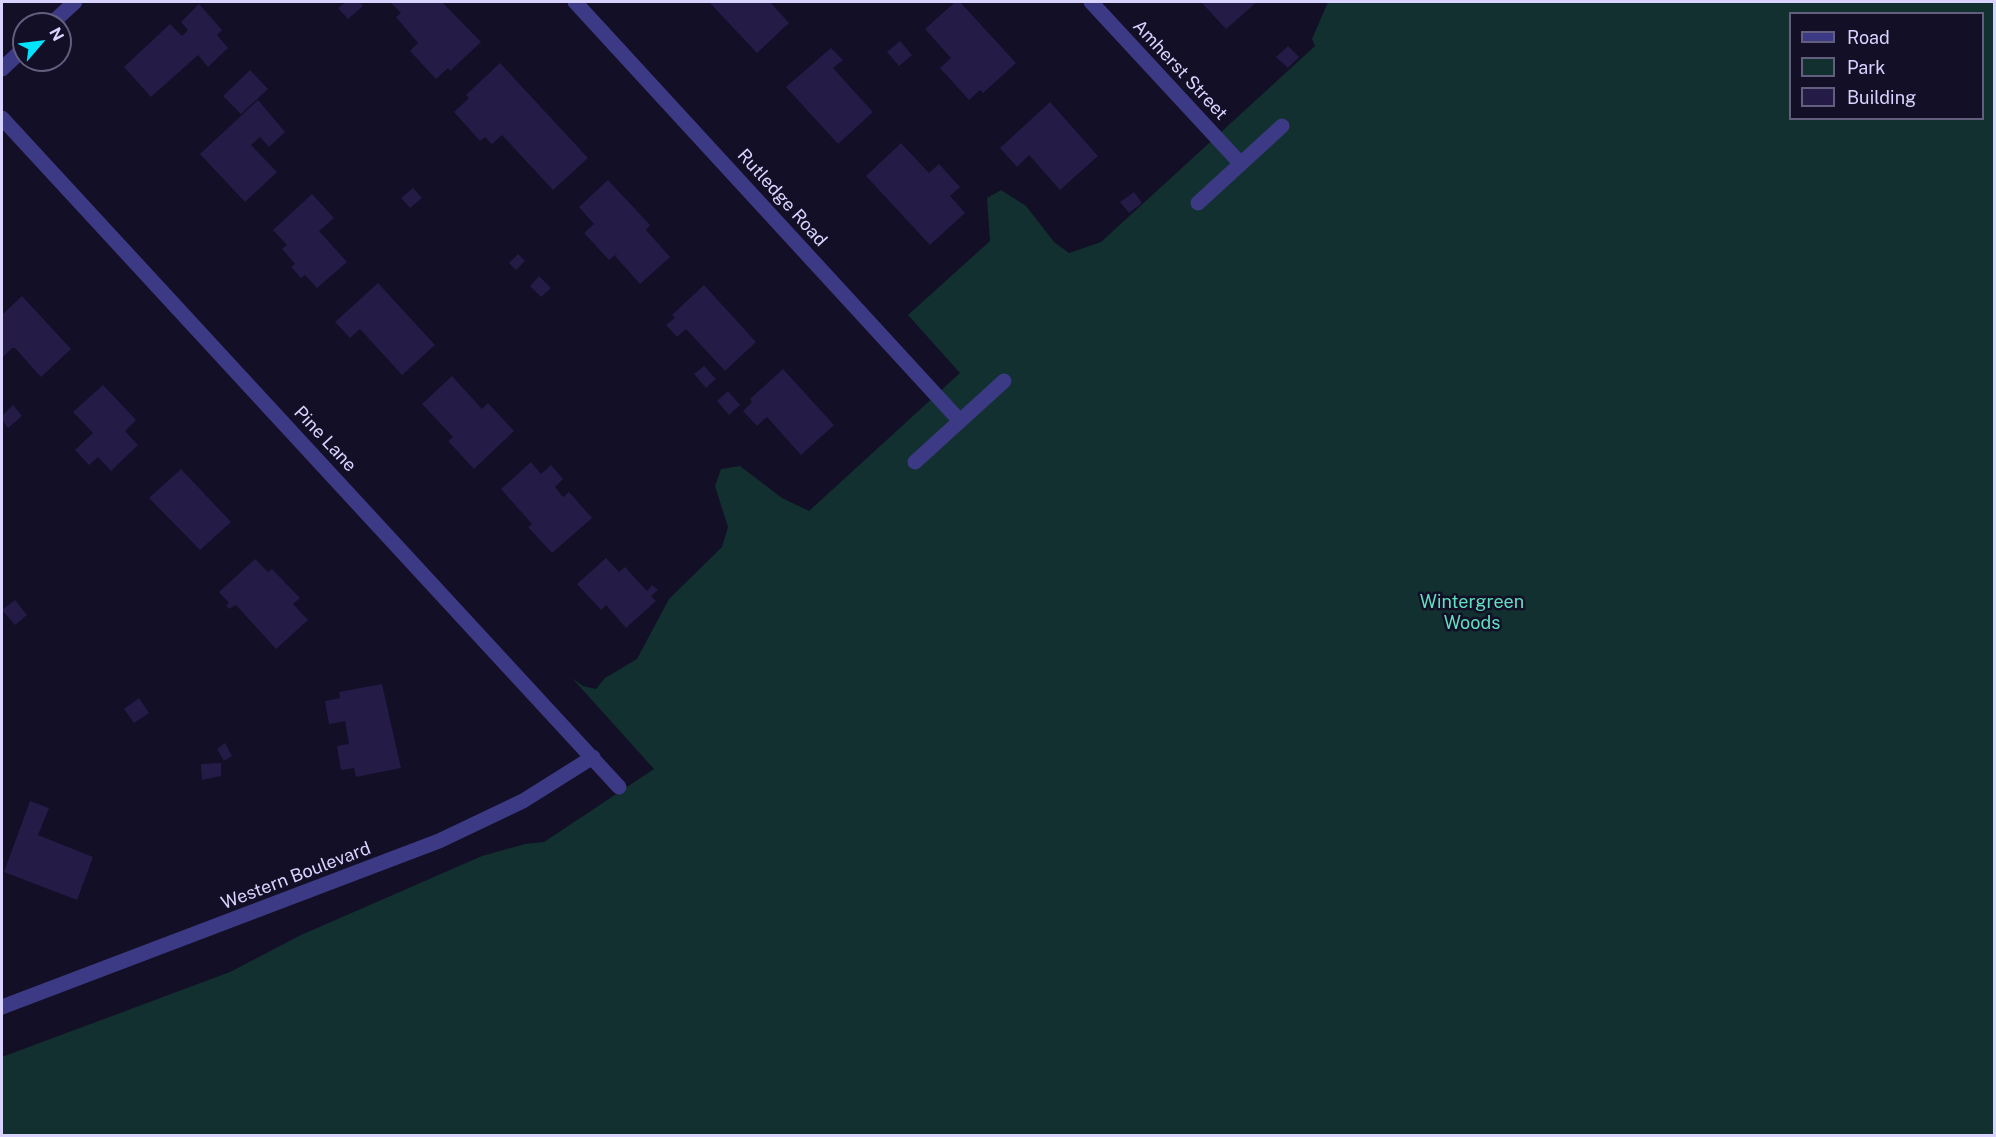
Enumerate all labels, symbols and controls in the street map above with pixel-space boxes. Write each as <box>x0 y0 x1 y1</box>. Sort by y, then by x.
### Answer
north arrow <box>12 12 72 72</box>
legend <box>1789 12 1984 120</box>
street label: Amherst Street <box>1128 16 1232 124</box>
text: N <box>45 24 68 44</box>
text: Road <box>1847 27 1890 48</box>
text: Park <box>1847 57 1885 78</box>
text: Building <box>1847 87 1916 108</box>
street label: Rutledge Road <box>733 145 831 251</box>
street label: Pine Lane <box>289 402 361 476</box>
park label: Wintergreen Woods <box>1420 591 1524 634</box>
street label: Western Boulevard <box>218 838 374 914</box>

